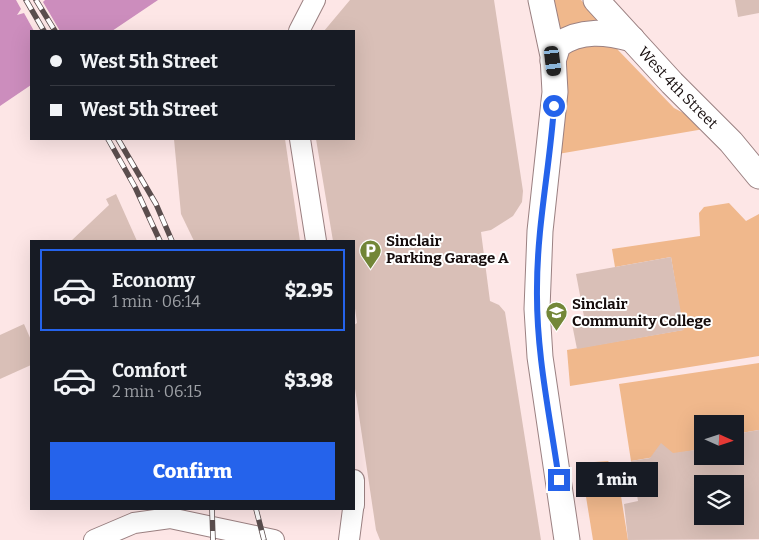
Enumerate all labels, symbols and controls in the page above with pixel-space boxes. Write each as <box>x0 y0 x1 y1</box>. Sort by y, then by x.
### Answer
street label: West 4th Street <box>634 43 722 133</box>
car <box>543 45 562 77</box>
text: West 5th Street <box>80 50 218 73</box>
route start <box>543 95 565 117</box>
text: West 5th Street <box>80 98 218 121</box>
place label: Sinclair Parking Garage A <box>386 232 509 267</box>
parking icon: Sinclair Parking Garage A <box>358 238 382 269</box>
icon: car <box>52 268 97 313</box>
text: Economy <box>112 269 195 292</box>
text: $2.95 <box>285 279 333 302</box>
text: 1 min · 06:14 <box>112 292 201 311</box>
place label: Sinclair Community College <box>572 295 711 330</box>
school or university icon: Sinclair Community College <box>544 301 568 332</box>
icon: car <box>52 358 97 403</box>
text: Comfort <box>112 359 187 382</box>
text: $3.98 <box>284 369 333 392</box>
text: 2 min · 06:15 <box>112 382 202 401</box>
north arrow <box>694 415 744 465</box>
map controls <box>694 415 744 525</box>
button: Confirm <box>50 442 335 500</box>
callout: 1 min <box>576 462 659 498</box>
route end <box>548 469 570 491</box>
text: 1 min <box>597 470 637 489</box>
button: layers <box>694 475 744 525</box>

